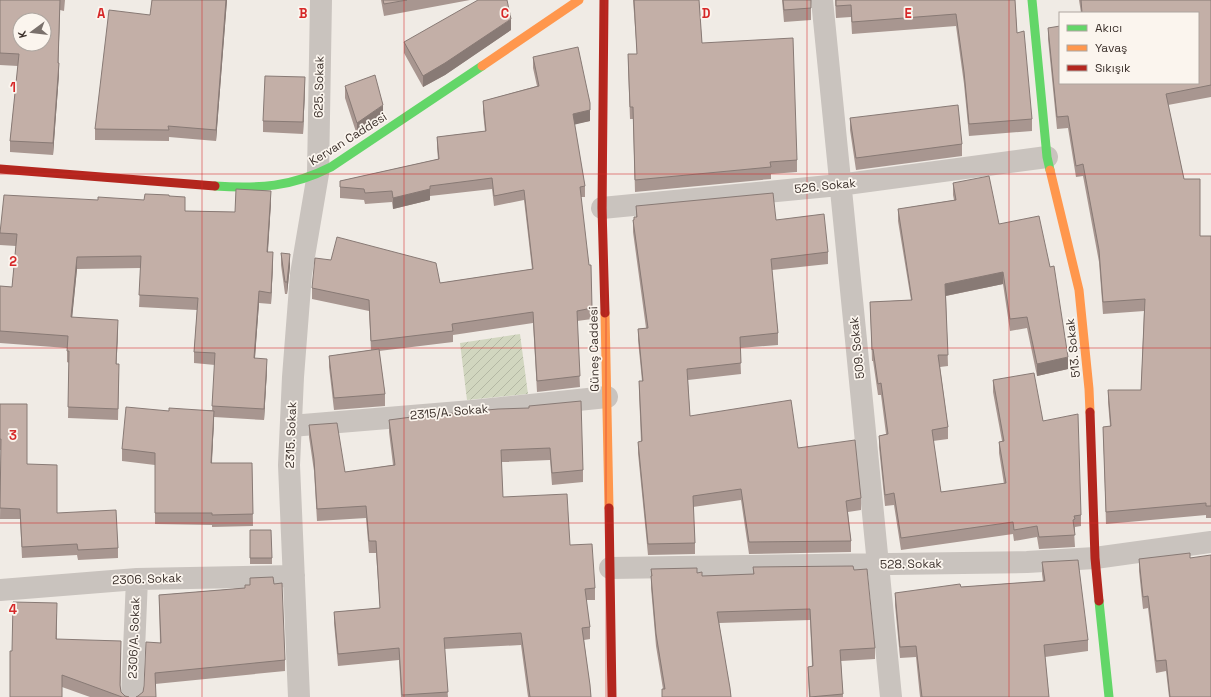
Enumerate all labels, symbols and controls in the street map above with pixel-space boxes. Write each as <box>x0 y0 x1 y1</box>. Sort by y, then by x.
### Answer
text: A <box>97 5 106 22</box>
text: B <box>299 5 308 22</box>
text: C <box>501 5 509 22</box>
text: D <box>702 5 711 22</box>
text: E <box>904 5 912 22</box>
north arrow <box>12 12 52 52</box>
legend <box>1059 12 1199 84</box>
text: Akıcı <box>1095 20 1122 36</box>
text: K <box>15 29 30 40</box>
text: Yavaş <box>1095 40 1127 56</box>
street label: 625. Sokak <box>310 55 328 118</box>
text: Sıkışık <box>1095 60 1131 76</box>
text: 1 <box>10 79 16 96</box>
street label: Kervan Caddesi <box>306 109 390 169</box>
street label: 526. Sokak <box>793 175 857 197</box>
text: 2 <box>9 253 17 270</box>
street label: Güneş Caddesi <box>585 306 603 392</box>
street label: 509. Sokak <box>846 316 868 380</box>
street label: 513. Sokak <box>1062 317 1084 378</box>
street label: 2315. Sokak <box>282 401 300 469</box>
street label: 2315/A. Sokak <box>409 401 489 423</box>
text: 3 <box>9 427 17 444</box>
street label: 528. Sokak <box>880 555 943 573</box>
street label: 2306. Sokak <box>112 570 183 588</box>
street label: 2306/A. Sokak <box>125 596 143 679</box>
text: 4 <box>9 601 17 618</box>

